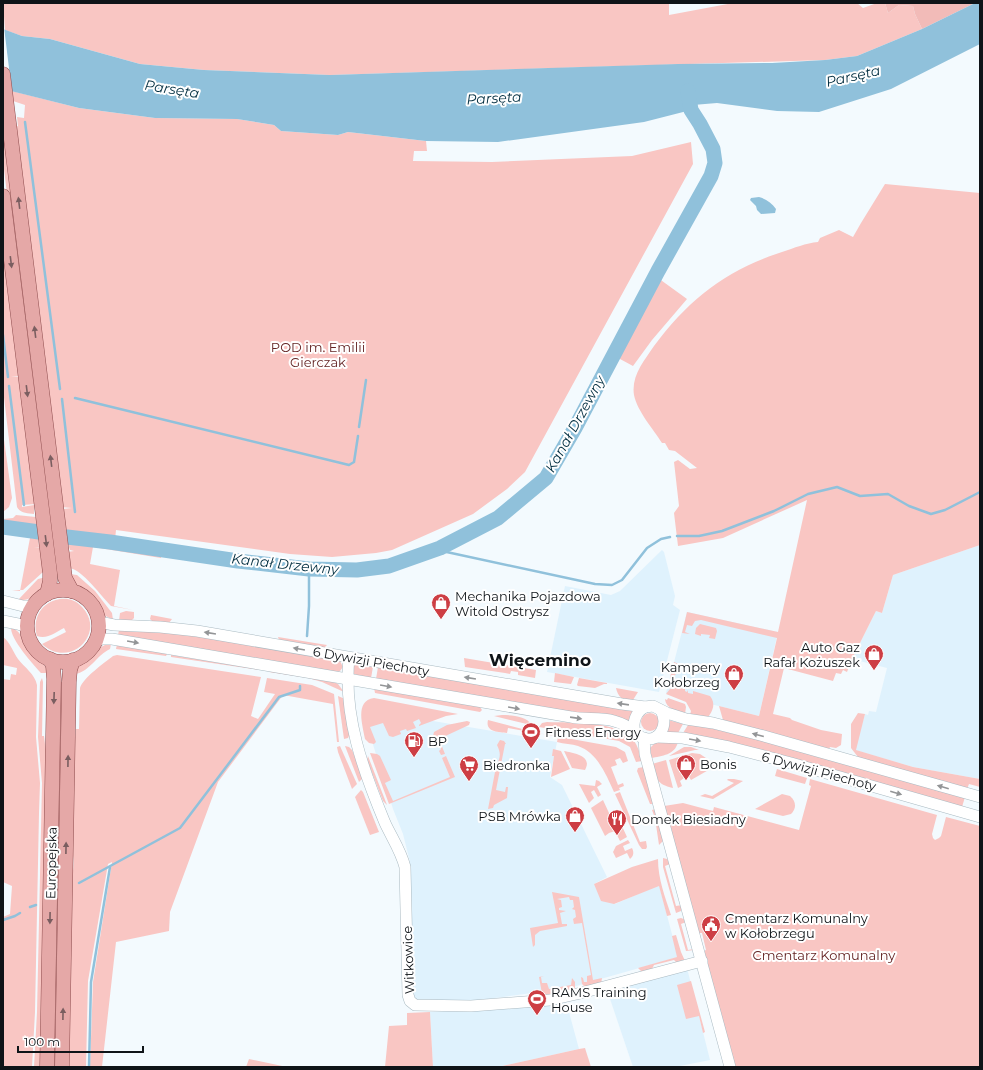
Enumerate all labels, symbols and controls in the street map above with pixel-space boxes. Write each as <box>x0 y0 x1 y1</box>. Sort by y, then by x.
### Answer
water label: Parsęta <box>824 61 882 91</box>
water label: Parsęta <box>143 76 201 102</box>
water label: Parsęta <box>466 88 522 108</box>
one-way arrow <box>16 197 22 209</box>
one-way arrow <box>8 256 14 268</box>
one-way arrow <box>32 326 38 338</box>
park label: POD im. Emilii Gierczak <box>271 339 365 370</box>
water label: Kanał Drzewny <box>541 371 610 475</box>
one-way arrow <box>24 385 30 397</box>
one-way arrow <box>48 455 54 467</box>
one-way arrow <box>43 535 49 547</box>
water label: Kanał Drzewny <box>231 549 341 579</box>
place label: Mechanika Pojazdowa Witold Ostrysz <box>455 588 601 619</box>
shop icon: Mechanika Pojazdowa Witold Ostrysz <box>430 592 452 620</box>
one-way arrow <box>204 630 216 636</box>
place label: Auto Gaz Rafał Kożuszek <box>763 639 860 670</box>
one-way arrow <box>127 640 139 646</box>
street label: 6 Dywizji Piechoty <box>312 643 431 679</box>
shop icon: Auto Gaz Rafał Kożuszek <box>863 643 885 671</box>
one-way arrow <box>293 645 305 651</box>
district label: Więcemino <box>489 650 591 670</box>
place label: Kampery Kołobrzeg <box>654 659 721 690</box>
shop icon: Kampery Kołobrzeg <box>723 663 745 691</box>
one-way arrow <box>464 675 476 681</box>
one-way arrow <box>380 683 392 689</box>
one-way arrow <box>51 692 57 705</box>
one-way arrow <box>617 701 629 707</box>
one-way arrow <box>508 705 520 711</box>
one-way arrow <box>570 715 583 721</box>
sports icon: Fitness Energy <box>520 721 542 749</box>
place label: Fitness Energy <box>545 724 642 740</box>
fuel station icon: BP <box>403 730 425 758</box>
one-way arrow <box>751 731 764 737</box>
place label: BP <box>428 733 447 749</box>
one-way arrow <box>689 737 701 743</box>
street label: 6 Dywizji Piechoty <box>760 748 879 794</box>
shop icon: Bonis <box>675 753 697 781</box>
one-way arrow <box>65 754 71 767</box>
supermarket icon: Biedronka <box>458 754 480 782</box>
place label: Bonis <box>700 756 737 772</box>
place label: Biedronka <box>483 757 550 773</box>
one-way arrow <box>936 783 949 789</box>
one-way arrow <box>890 790 902 796</box>
shop icon: PSB Mrówka <box>564 805 586 833</box>
place label: PSB Mrówka <box>478 808 561 824</box>
restaurant icon: Domek Biesiadny <box>606 808 628 836</box>
place label: Domek Biesiadny <box>631 811 747 827</box>
street label: Europejska <box>42 827 60 899</box>
one-way arrow <box>63 841 69 854</box>
place label: Cmentarz Komunalny w Kołobrzegu <box>725 910 869 941</box>
one-way arrow <box>47 912 53 925</box>
public building icon: Cmentarz Komunalny w Kołobrzegu <box>700 914 722 942</box>
street label: Witkowice <box>399 925 417 994</box>
park label: Cmentarz Komunalny <box>753 947 896 963</box>
place label: RAMS Training House <box>551 984 647 1015</box>
sports icon: RAMS Training House <box>526 988 548 1016</box>
one-way arrow <box>60 1007 66 1020</box>
scale bar <box>18 1028 143 1054</box>
text: 100 m <box>24 1034 60 1049</box>

